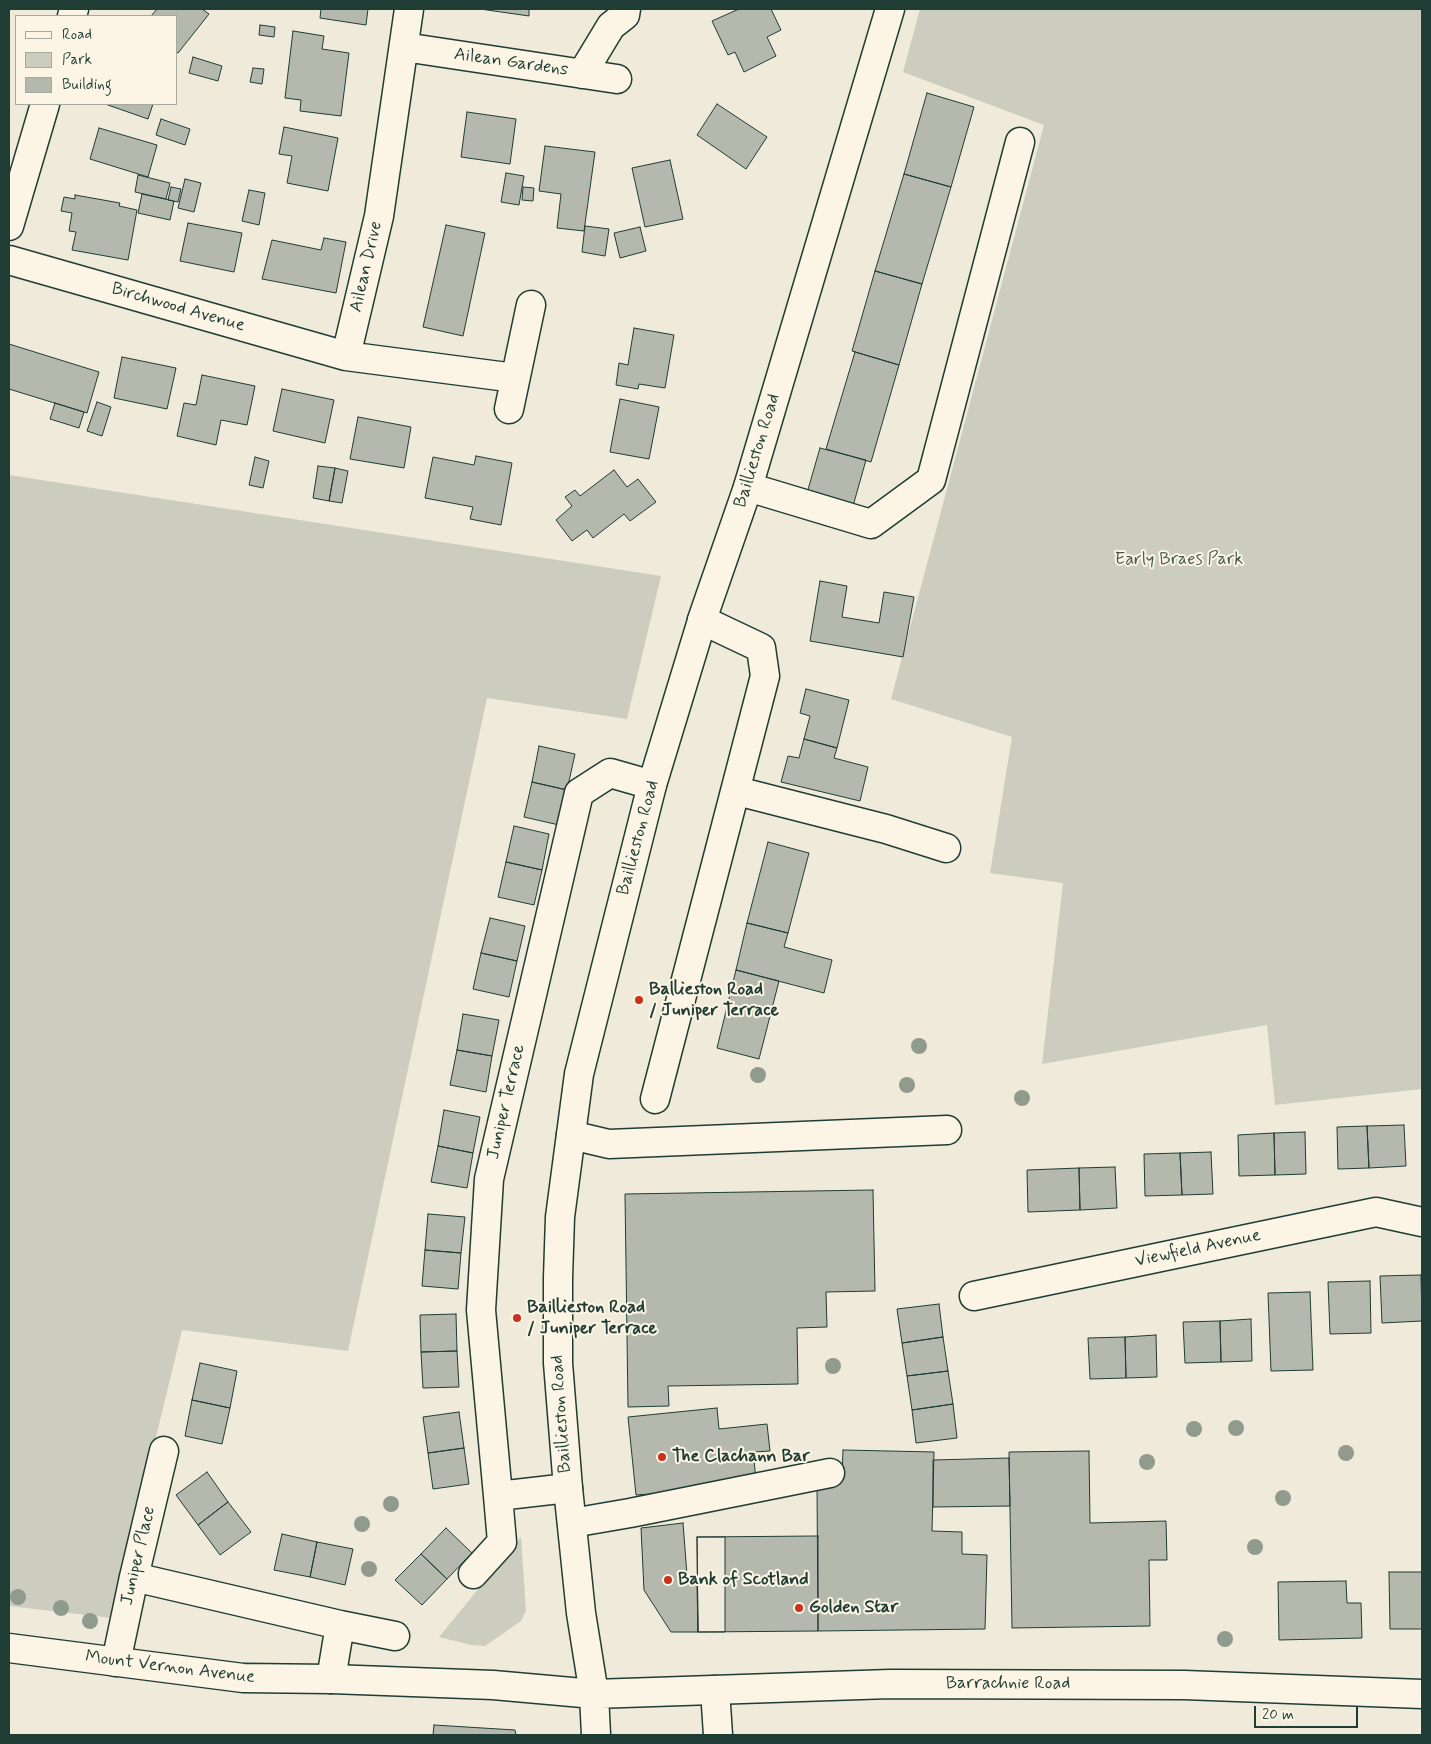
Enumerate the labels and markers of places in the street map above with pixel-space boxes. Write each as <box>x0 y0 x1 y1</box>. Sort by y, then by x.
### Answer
place label: Ballieston Road / Juniper Terrace <box>649 979 779 1022</box>
marker: Ballieston Road / Juniper Terrace <box>633 994 645 1006</box>
place label: Baillieston Road / Juniper Terrace <box>527 1297 657 1340</box>
marker: Baillieston Road / Juniper Terrace <box>511 1312 523 1324</box>
place label: The Clachann Bar <box>672 1446 810 1468</box>
marker: The Clachann Bar <box>656 1451 668 1463</box>
place label: Bank of Scotland <box>678 1569 809 1591</box>
marker: Bank of Scotland <box>662 1574 674 1586</box>
place label: Golden Star <box>809 1597 898 1619</box>
marker: Golden Star <box>793 1602 805 1614</box>

